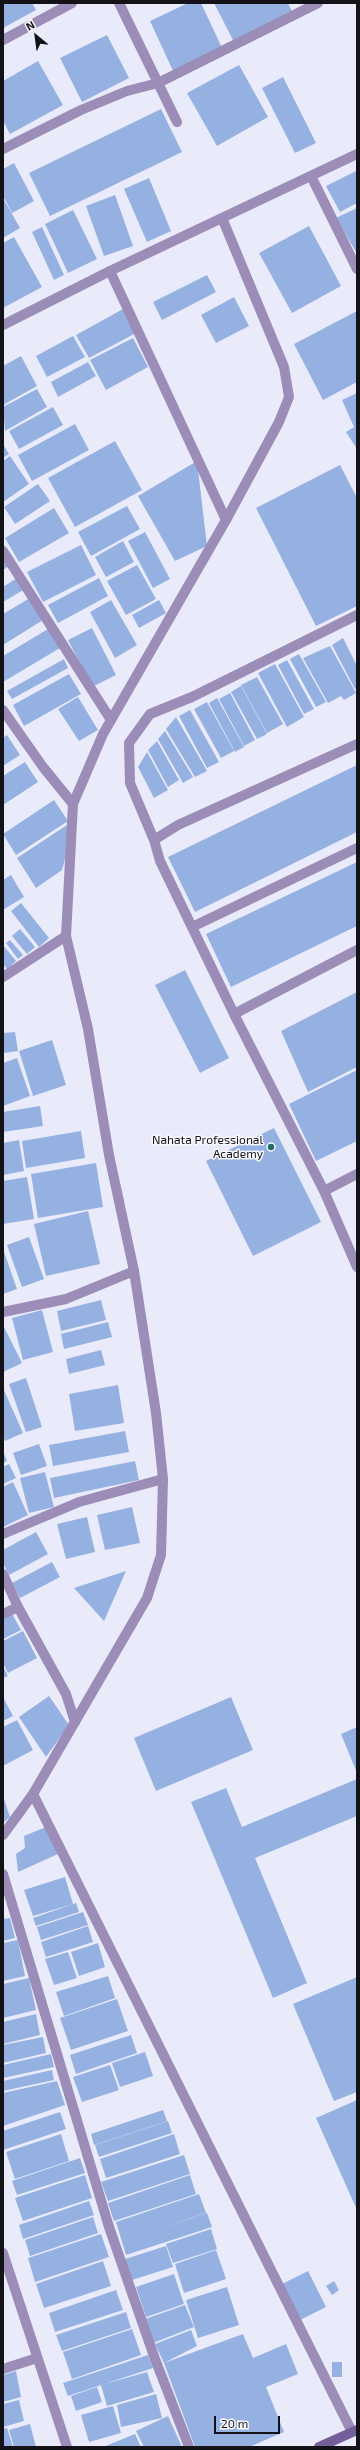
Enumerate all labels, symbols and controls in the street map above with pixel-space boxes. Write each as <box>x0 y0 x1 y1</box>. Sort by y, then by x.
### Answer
north arrow <box>16 16 56 56</box>
text: N <box>23 17 37 33</box>
place label: Nahata Professional Academy <box>152 1133 263 1161</box>
marker: Nahata Professional Academy <box>266 1142 276 1152</box>
scale bar <box>216 2408 282 2434</box>
text: 20 m <box>221 2416 248 2430</box>

